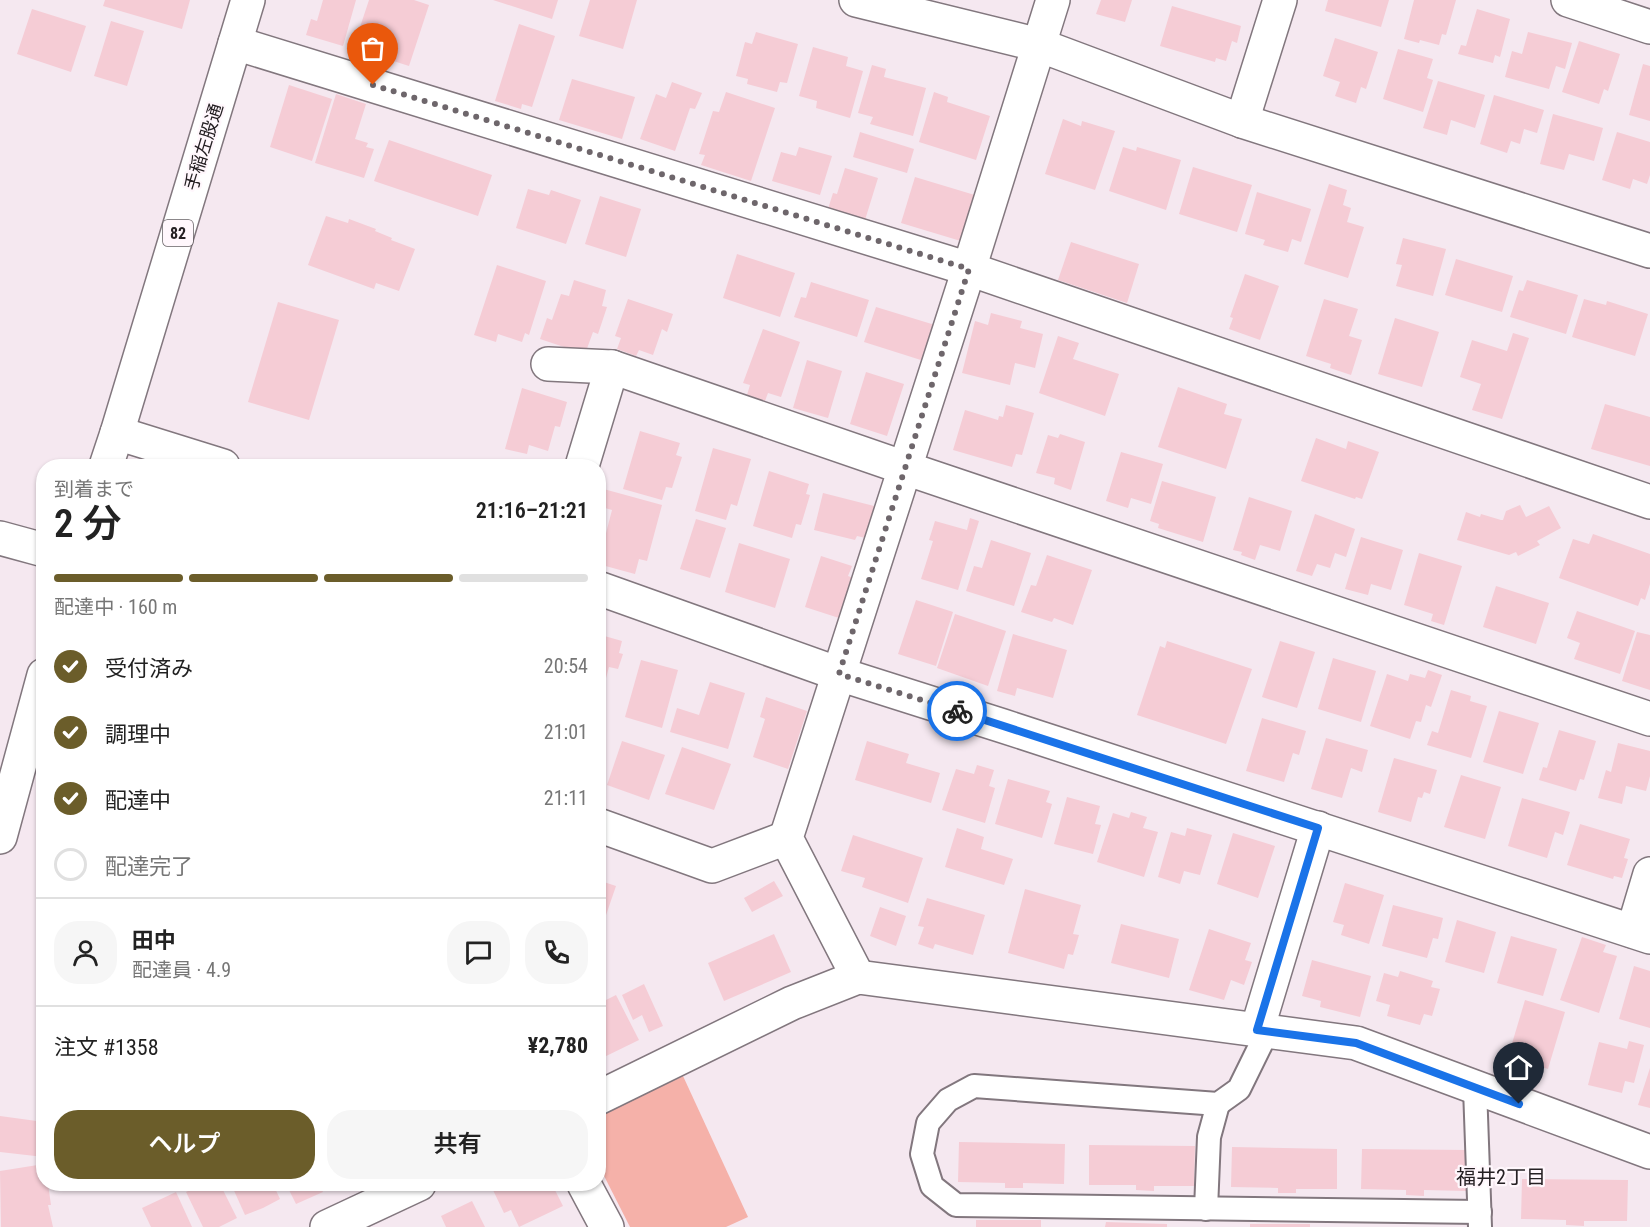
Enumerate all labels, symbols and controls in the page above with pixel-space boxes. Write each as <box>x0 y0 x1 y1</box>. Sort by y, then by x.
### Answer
pin <box>347 23 398 85</box>
icon: bag <box>356 32 389 65</box>
street label: 手稲左股通 <box>180 101 227 193</box>
road number: 82 <box>163 220 193 246</box>
text: 到着まで <box>54 477 134 501</box>
text: 21:16–21:21 <box>476 498 588 523</box>
text: 2 分 <box>54 501 122 547</box>
text: 配達中 · 160 m <box>54 595 177 619</box>
icon: check <box>54 650 87 683</box>
text: 20:54 <box>544 654 588 678</box>
text: 受付済み <box>105 656 193 681</box>
courier <box>927 681 987 741</box>
icon: bike <box>941 695 974 728</box>
icon: check <box>54 716 87 749</box>
text: 21:01 <box>544 720 588 744</box>
text: 調理中 <box>105 722 171 747</box>
icon: check <box>54 782 87 815</box>
text: 21:11 <box>544 786 588 810</box>
text: 配達中 <box>105 788 171 813</box>
text: 配達完了 <box>105 854 193 879</box>
button: person <box>54 921 117 984</box>
button: chat <box>447 921 510 984</box>
button: phone <box>525 921 588 984</box>
text: 田中 <box>132 928 176 953</box>
text: 配達員 · 4.9 <box>132 958 231 982</box>
text: ¥2,780 <box>528 1033 588 1058</box>
text: 注文 #1358 <box>54 1035 159 1060</box>
pin <box>1493 1042 1544 1104</box>
icon: home <box>1502 1051 1535 1084</box>
button: ヘルプ <box>54 1110 315 1179</box>
button: 共有 <box>327 1110 588 1179</box>
district label: 福井2丁目 <box>1456 1165 1546 1189</box>

